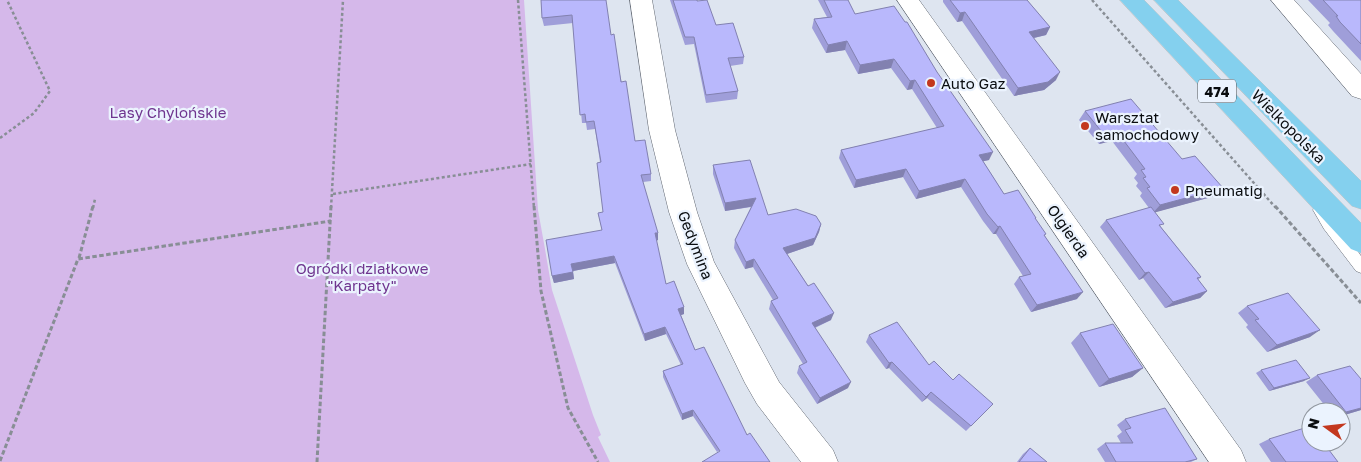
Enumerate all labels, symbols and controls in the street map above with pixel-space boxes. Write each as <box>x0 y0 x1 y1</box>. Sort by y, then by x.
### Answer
place label: Auto Gaz <box>941 74 1006 92</box>
marker: Auto Gaz <box>925 77 937 89</box>
road number: 474 <box>1198 80 1236 102</box>
street label: Wielkopolska <box>1248 85 1330 167</box>
park label: Lasy Chylońskie <box>110 103 227 121</box>
place label: Warsztat samochodowy <box>1095 108 1200 143</box>
marker: Warsztat samochodowy <box>1079 120 1091 132</box>
place label: Pneumatig <box>1185 181 1263 199</box>
marker: Pneumatig <box>1169 184 1181 196</box>
street label: Olgierda <box>1044 201 1094 261</box>
street label: Gedymina <box>675 208 717 282</box>
park label: Ogródki działkowe "Karpaty" <box>296 259 429 294</box>
north arrow <box>1301 402 1351 452</box>
text: N <box>1303 416 1323 431</box>

